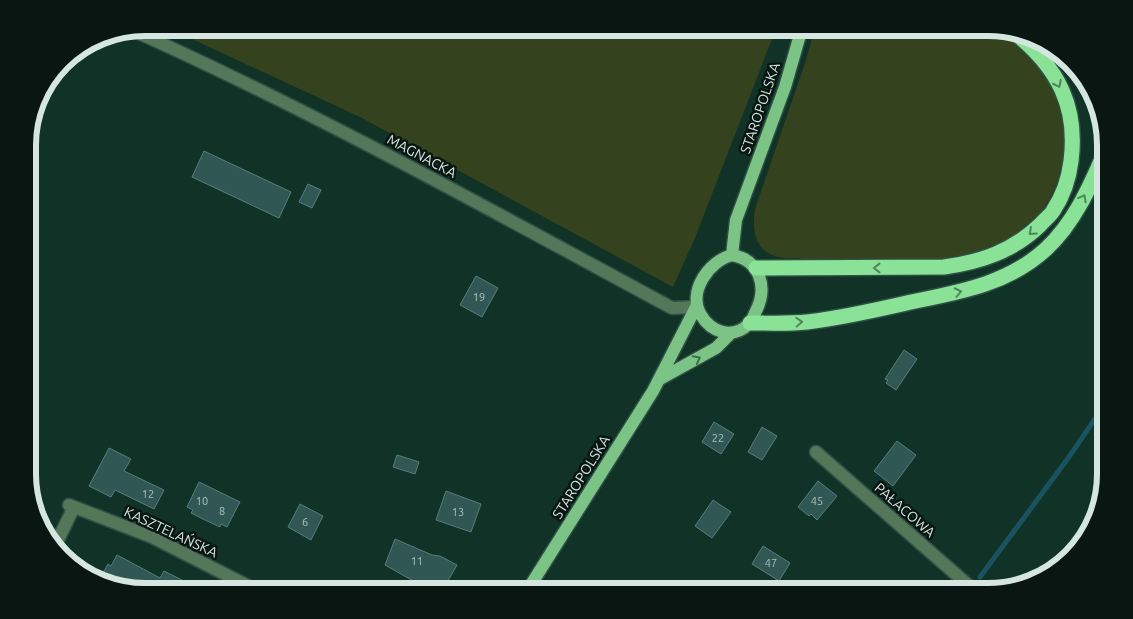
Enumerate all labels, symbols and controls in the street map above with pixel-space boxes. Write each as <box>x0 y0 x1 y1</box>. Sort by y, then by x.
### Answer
street label: STAROPOLSKA <box>737 60 783 156</box>
one-way arrow <box>1052 79 1062 88</box>
street label: MAGNACKA <box>385 131 459 181</box>
one-way arrow <box>1077 195 1087 204</box>
one-way arrow <box>1029 226 1038 235</box>
one-way arrow <box>873 263 880 273</box>
one-way arrow <box>954 287 963 298</box>
house number: 19 <box>473 291 485 303</box>
one-way arrow <box>795 317 803 327</box>
one-way arrow <box>692 355 701 365</box>
street label: STAROPOLSKA <box>549 432 613 522</box>
house number: 22 <box>712 432 724 444</box>
street label: PAŁACOWA <box>872 479 938 541</box>
house number: 12 <box>142 488 154 500</box>
house number: 10 <box>196 495 208 507</box>
house number: 45 <box>811 495 823 507</box>
street label: KASZTELAŃSKA <box>122 502 221 561</box>
house number: 8 <box>219 505 225 517</box>
house number: 13 <box>452 506 464 518</box>
house number: 6 <box>302 516 308 528</box>
house number: 11 <box>411 555 423 567</box>
house number: 47 <box>765 557 777 569</box>

